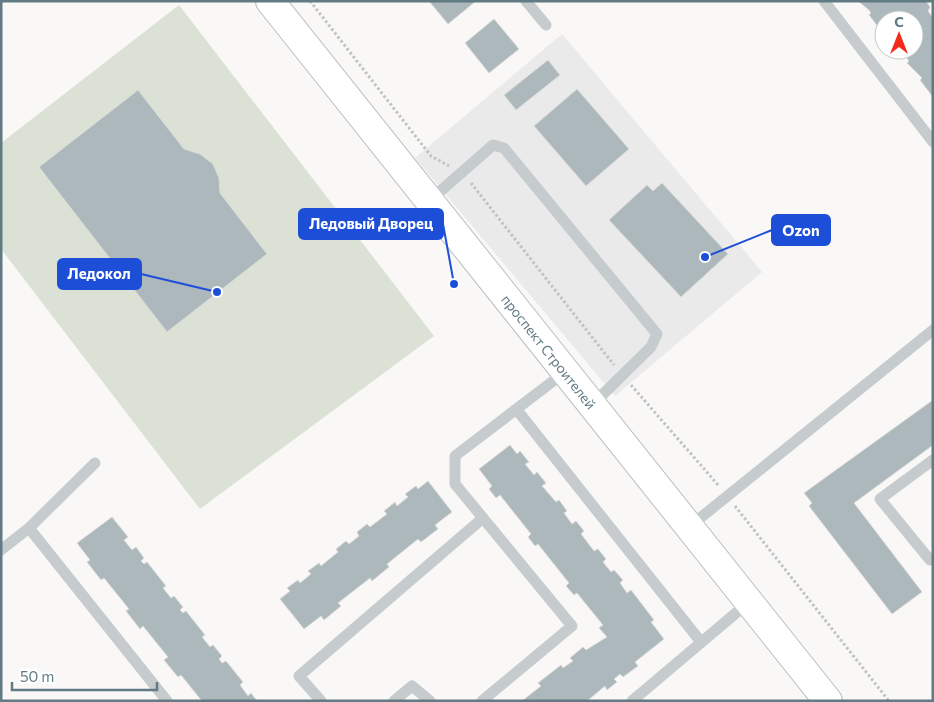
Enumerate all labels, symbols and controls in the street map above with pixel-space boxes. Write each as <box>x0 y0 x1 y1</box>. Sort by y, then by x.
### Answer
north arrow <box>874 10 924 60</box>
text: С <box>894 13 904 30</box>
callout: Ледовый Дворец <box>299 209 443 239</box>
text: Ледовый Дворец <box>309 214 433 232</box>
callout: Ozon <box>772 215 830 245</box>
text: Ozon <box>782 221 820 239</box>
callout: Ледокол <box>58 259 141 289</box>
text: Ледокол <box>67 264 131 282</box>
street label: проспект Строителей <box>498 291 600 412</box>
scale bar <box>12 660 158 692</box>
text: 50 m <box>20 667 54 685</box>

